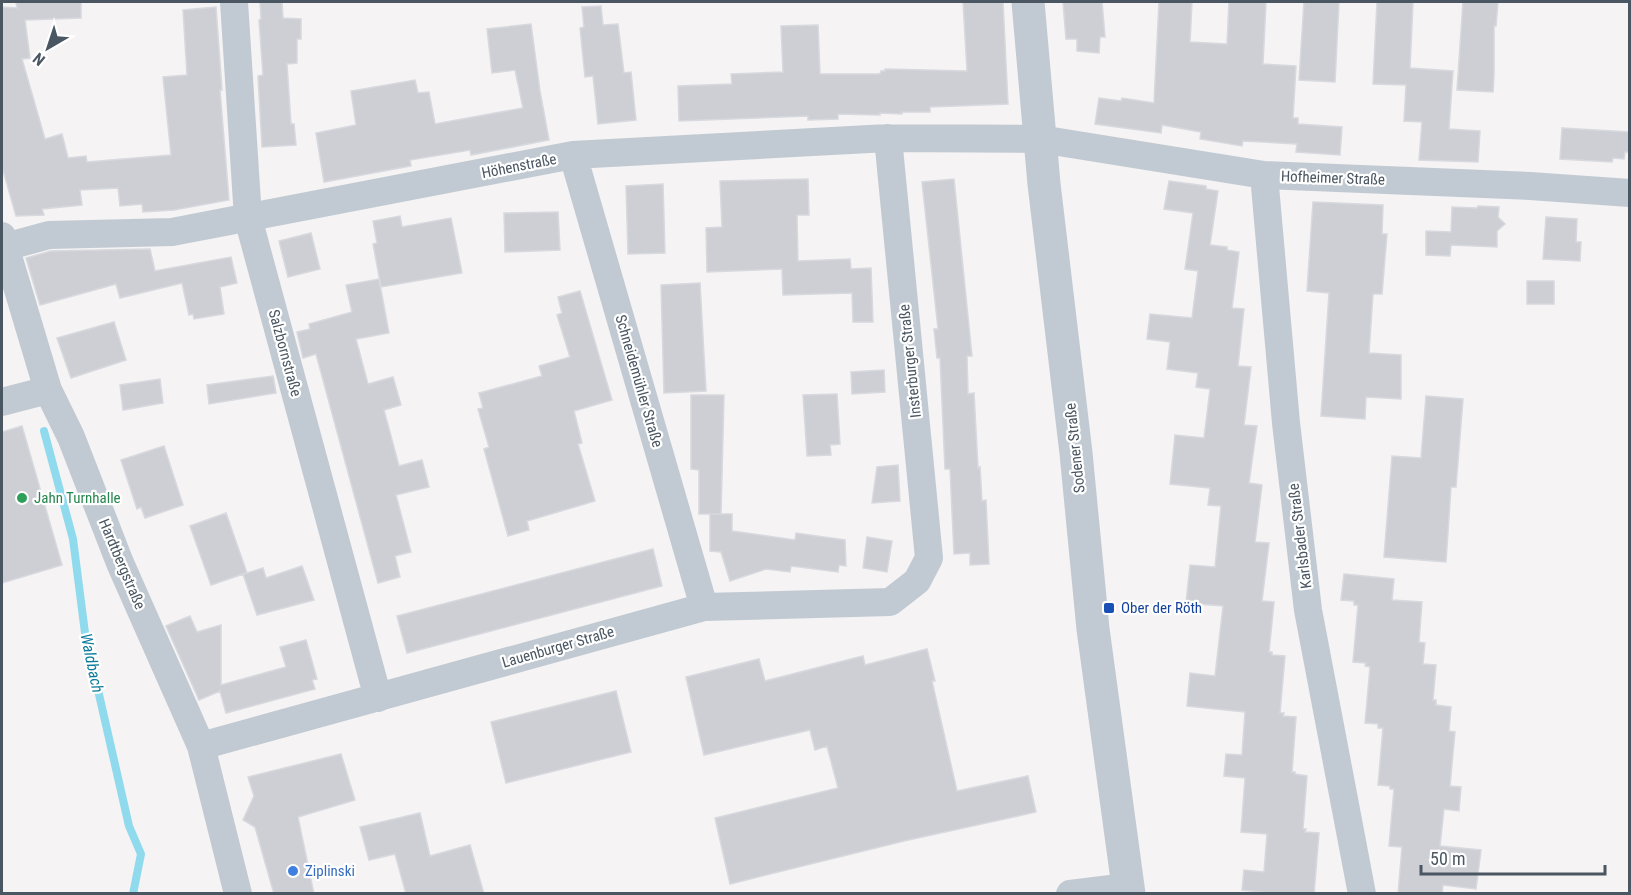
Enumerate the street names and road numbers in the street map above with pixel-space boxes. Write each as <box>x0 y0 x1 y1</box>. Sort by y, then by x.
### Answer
street label: Höhenstraße <box>480 150 558 182</box>
street label: Hofheimer Straße <box>1281 167 1385 189</box>
street label: Insterburger Straße <box>895 303 925 419</box>
street label: Salzbornstraße <box>265 308 305 398</box>
street label: Schneidemühler Straße <box>611 313 667 449</box>
street label: Sodener Straße <box>1061 402 1089 494</box>
street label: Karlsbader Straße <box>1285 482 1315 590</box>
street label: Hardtbergstraße <box>95 516 149 612</box>
street label: Lauenburger Straße <box>500 622 616 672</box>

